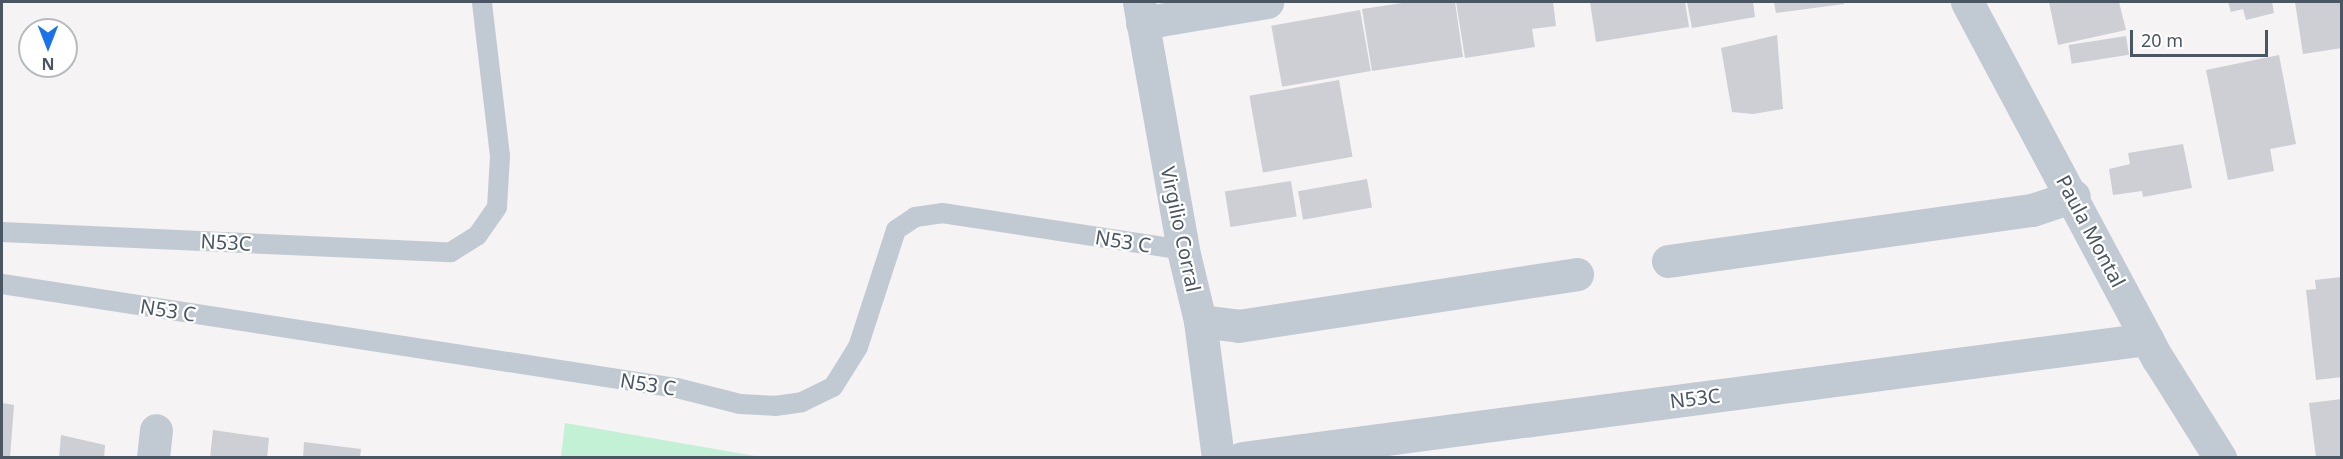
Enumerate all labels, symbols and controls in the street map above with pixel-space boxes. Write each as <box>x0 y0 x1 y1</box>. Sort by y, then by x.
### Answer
north arrow <box>18 18 78 78</box>
scale bar <box>2133 18 2271 56</box>
text: 20 m <box>2141 28 2183 52</box>
text: N <box>42 53 55 75</box>
street label: Virgilio Corral <box>1156 164 1206 294</box>
street label: Paula Montal <box>2051 171 2131 291</box>
street label: N53 C <box>1094 225 1152 257</box>
street label: N53C <box>200 229 252 255</box>
street label: N53 C <box>139 294 197 326</box>
street label: N53 C <box>619 368 677 400</box>
street label: N53C <box>1668 383 1722 413</box>

